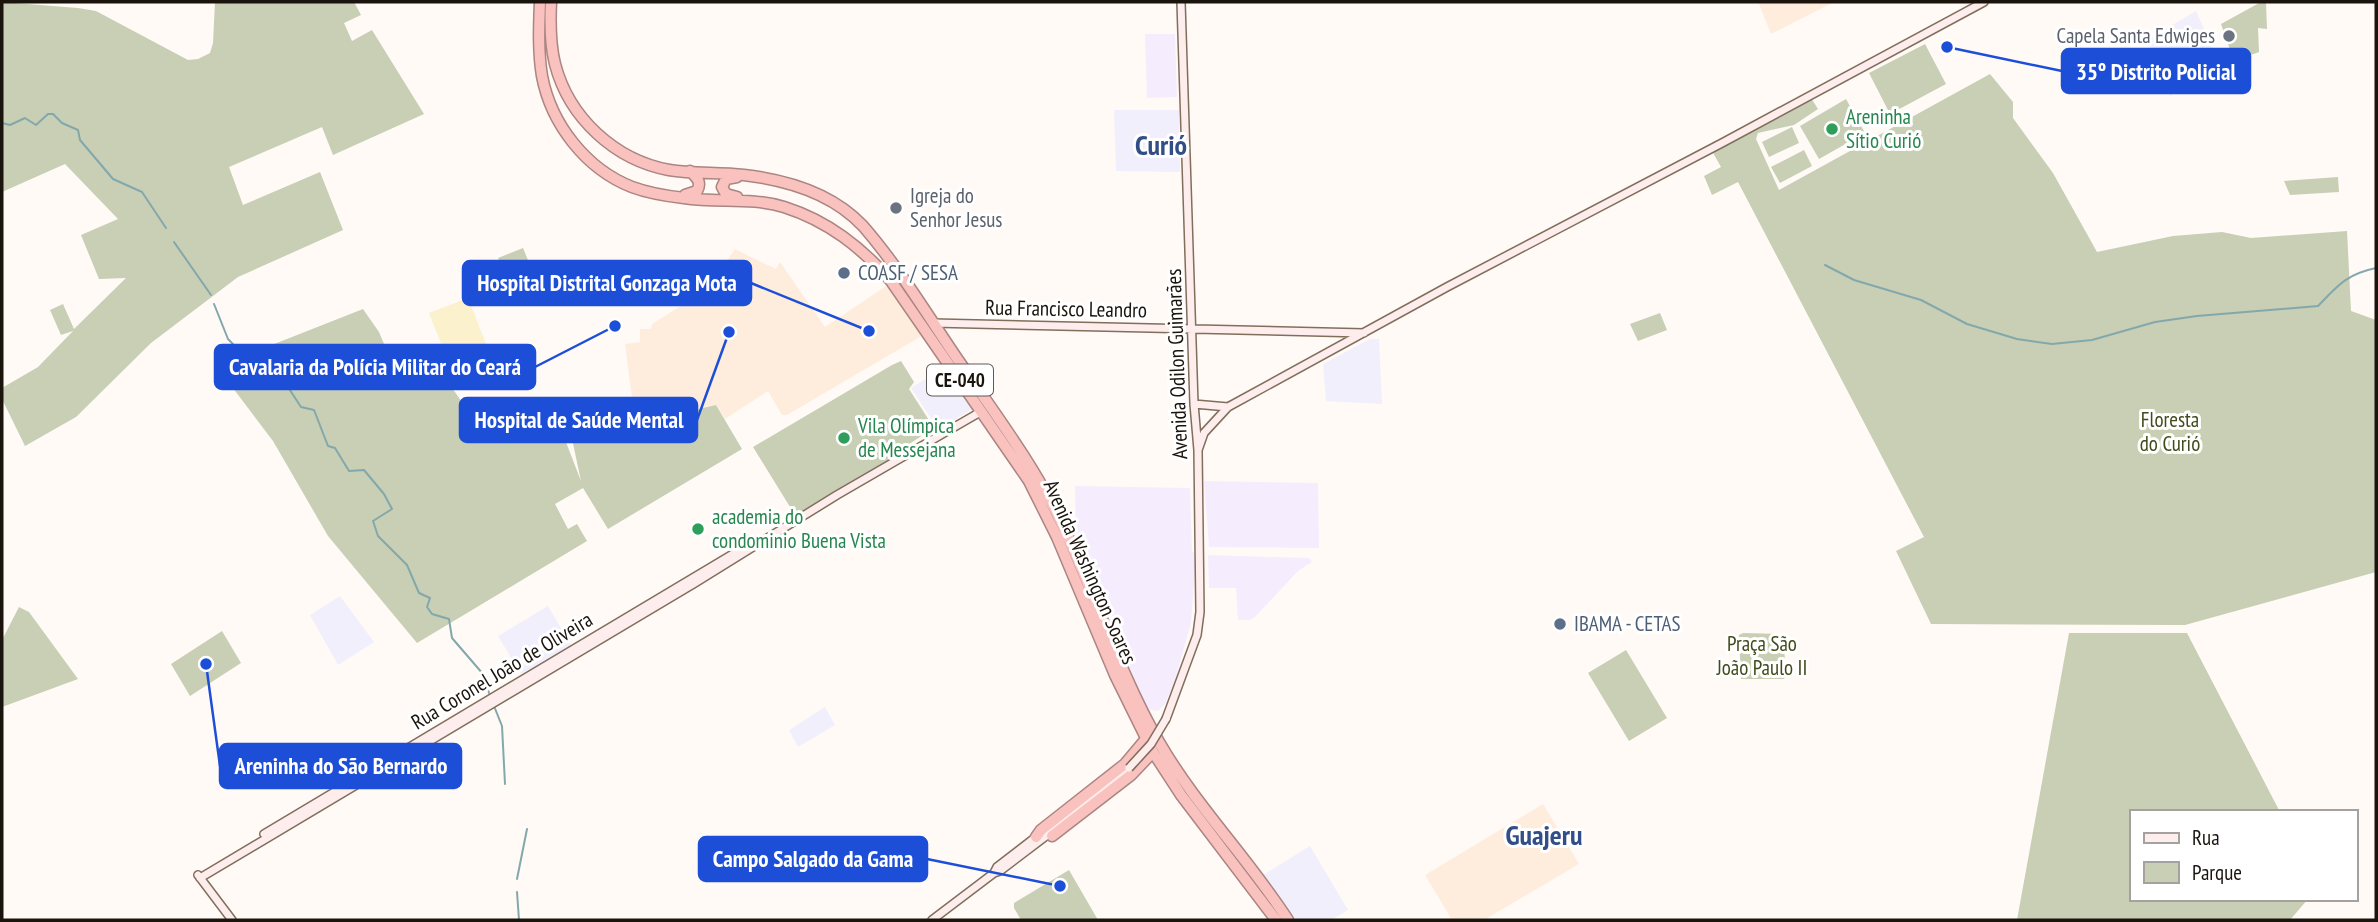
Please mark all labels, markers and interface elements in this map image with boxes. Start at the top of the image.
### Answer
place label: Capela Santa Edwiges [2057,22,2215,49]
marker: Capela Santa Edwiges [2221,28,2237,44]
callout: 35º Distrito Policial [2062,49,2250,93]
text: 35º Distrito Policial [2076,57,2236,86]
place label: Areninha Sítio Curió [1846,103,1921,154]
marker: Areninha Sítio Curió [1824,121,1840,137]
district label: Curió [1135,126,1187,163]
place label: Igreja do Senhor Jesus [910,182,1002,233]
marker: Igreja do Senhor Jesus [888,200,904,216]
place label: COASF / SESA [858,259,958,286]
callout: Hospital Distrital Gonzaga Mota [463,261,751,305]
marker: COASF / SESA [836,265,852,281]
text: Hospital Distrital Gonzaga Mota [477,268,737,297]
street label: Avenida Odilon Guimarães [1160,268,1193,460]
street label: Rua Francisco Leandro [985,294,1147,323]
callout: Cavalaria da Polícia Militar do Ceará [215,345,535,389]
text: Cavalaria da Polícia Militar do Ceará [229,352,521,381]
road number: CE-040 [927,364,993,396]
callout: Hospital de Saúde Mental [460,398,697,442]
text: Hospital de Saúde Mental [474,405,684,434]
park label: Floresta do Curió [2140,406,2200,457]
place label: Vila Olímpica de Messejana [857,412,956,463]
marker: Vila Olímpica de Messejana [836,430,852,446]
street label: Avenida Washington Soares [1038,475,1143,668]
place label: academia do condominio Buena Vista [712,503,886,554]
marker: academia do condominio Buena Vista [690,521,706,537]
street label: Rua Coronel João de Oliveira [406,606,597,735]
place label: IBAMA - CETAS [1574,610,1681,637]
marker: IBAMA - CETAS [1552,616,1568,632]
park label: Praça São João Paulo II [1716,630,1807,681]
callout: Areninha do São Bernardo [220,744,461,788]
text: Areninha do São Bernardo [233,751,448,780]
legend [2130,810,2357,901]
district label: Guajeru [1505,816,1583,853]
text: Rua [2192,824,2220,851]
callout: Campo Salgado da Gama [699,837,927,881]
text: Campo Salgado da Gama [713,844,913,873]
text: Parque [2192,859,2242,886]

